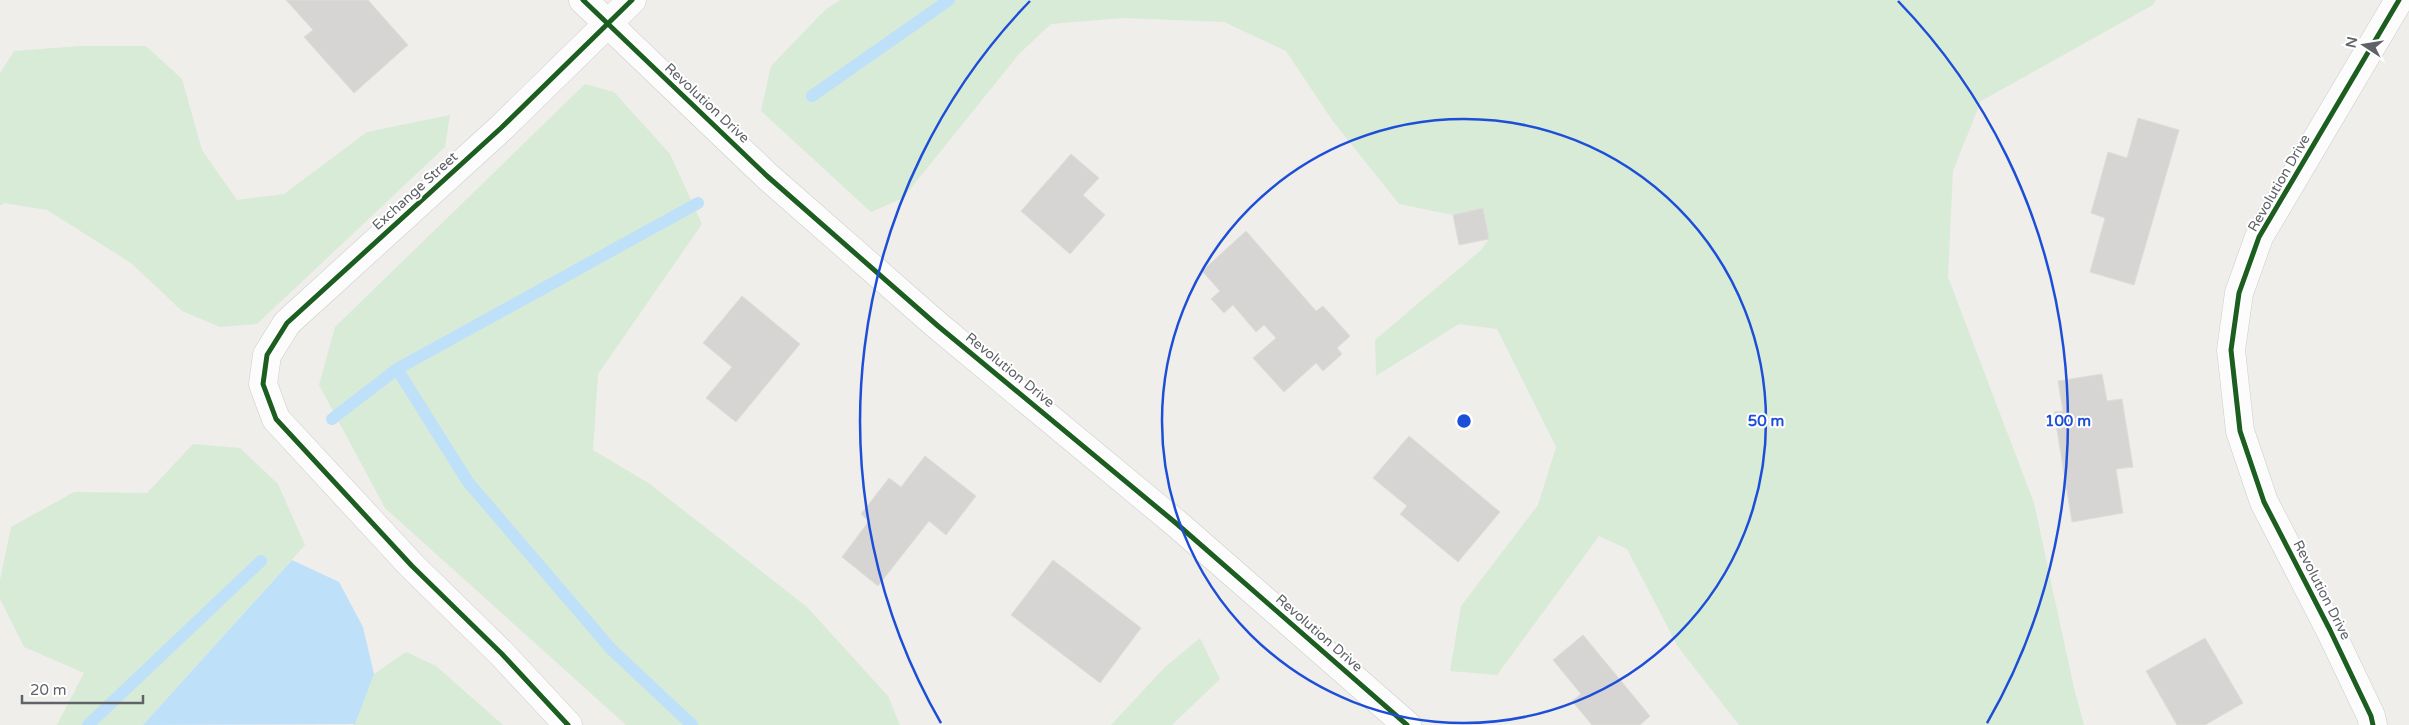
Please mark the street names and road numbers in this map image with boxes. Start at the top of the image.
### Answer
street label: Revolution Drive [661,59,753,147]
street label: Revolution Drive [2244,131,2314,235]
street label: Exchange Street [369,148,462,234]
street label: Revolution Drive [962,329,1058,411]
street label: Revolution Drive [2290,537,2354,643]
street label: Revolution Drive [1272,591,1366,675]

